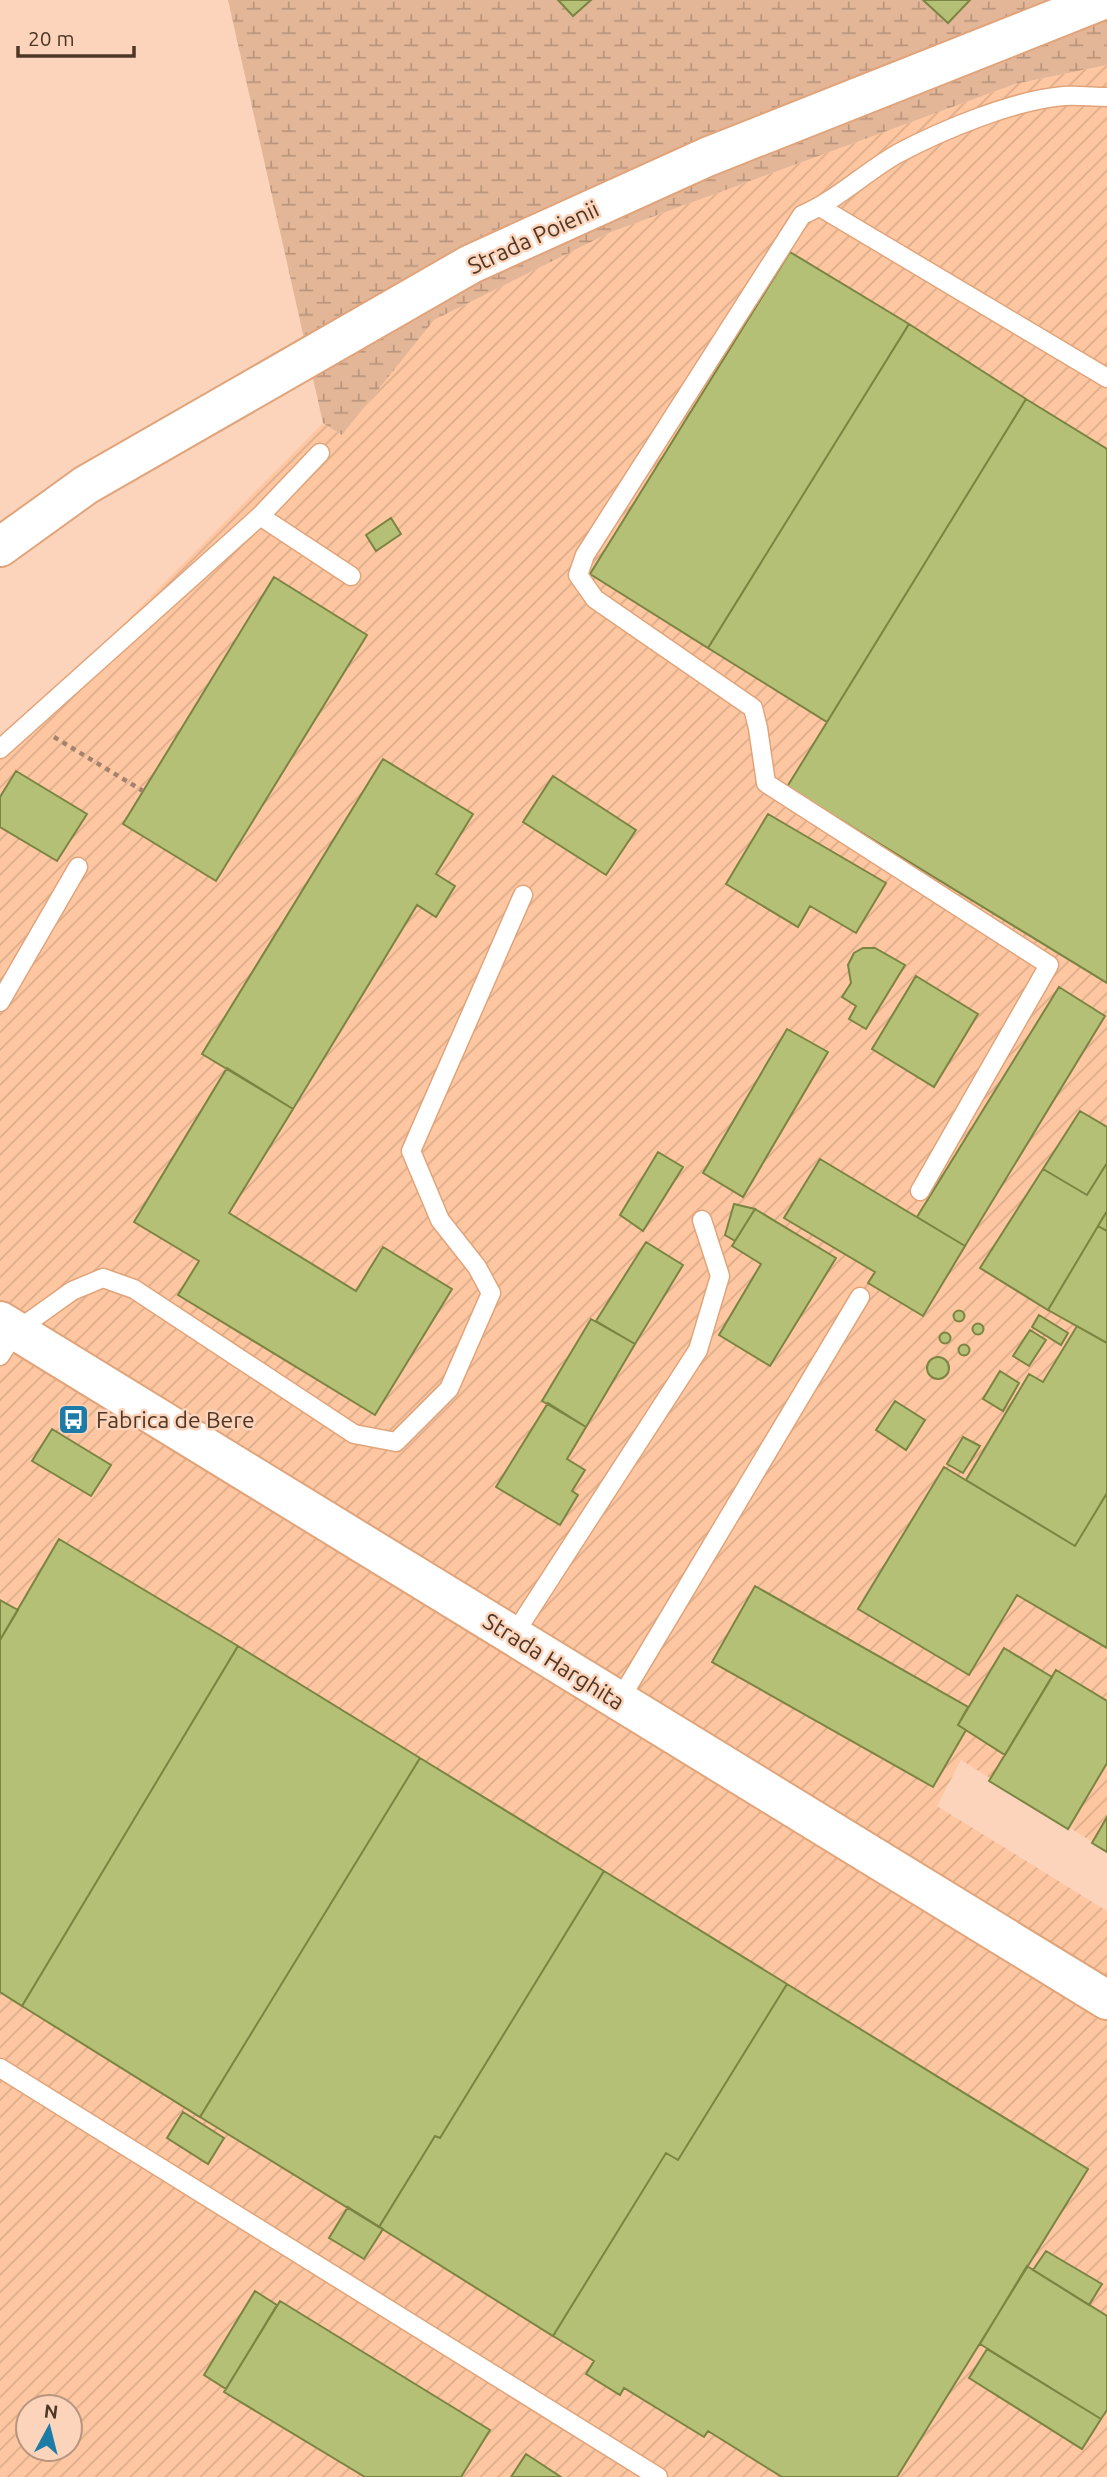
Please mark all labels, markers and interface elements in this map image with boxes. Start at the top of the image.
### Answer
scale bar [18,14,133,58]
text: 20 m [28,26,75,50]
street label: Strada Poienii [464,196,602,278]
bus stop icon: Fabrica de Bere [56,1402,90,1436]
place label: Fabrica de Bere [96,1407,255,1432]
street label: Strada Harghita [479,1608,629,1714]
north arrow [14,2393,84,2463]
text: N [43,2399,59,2423]

